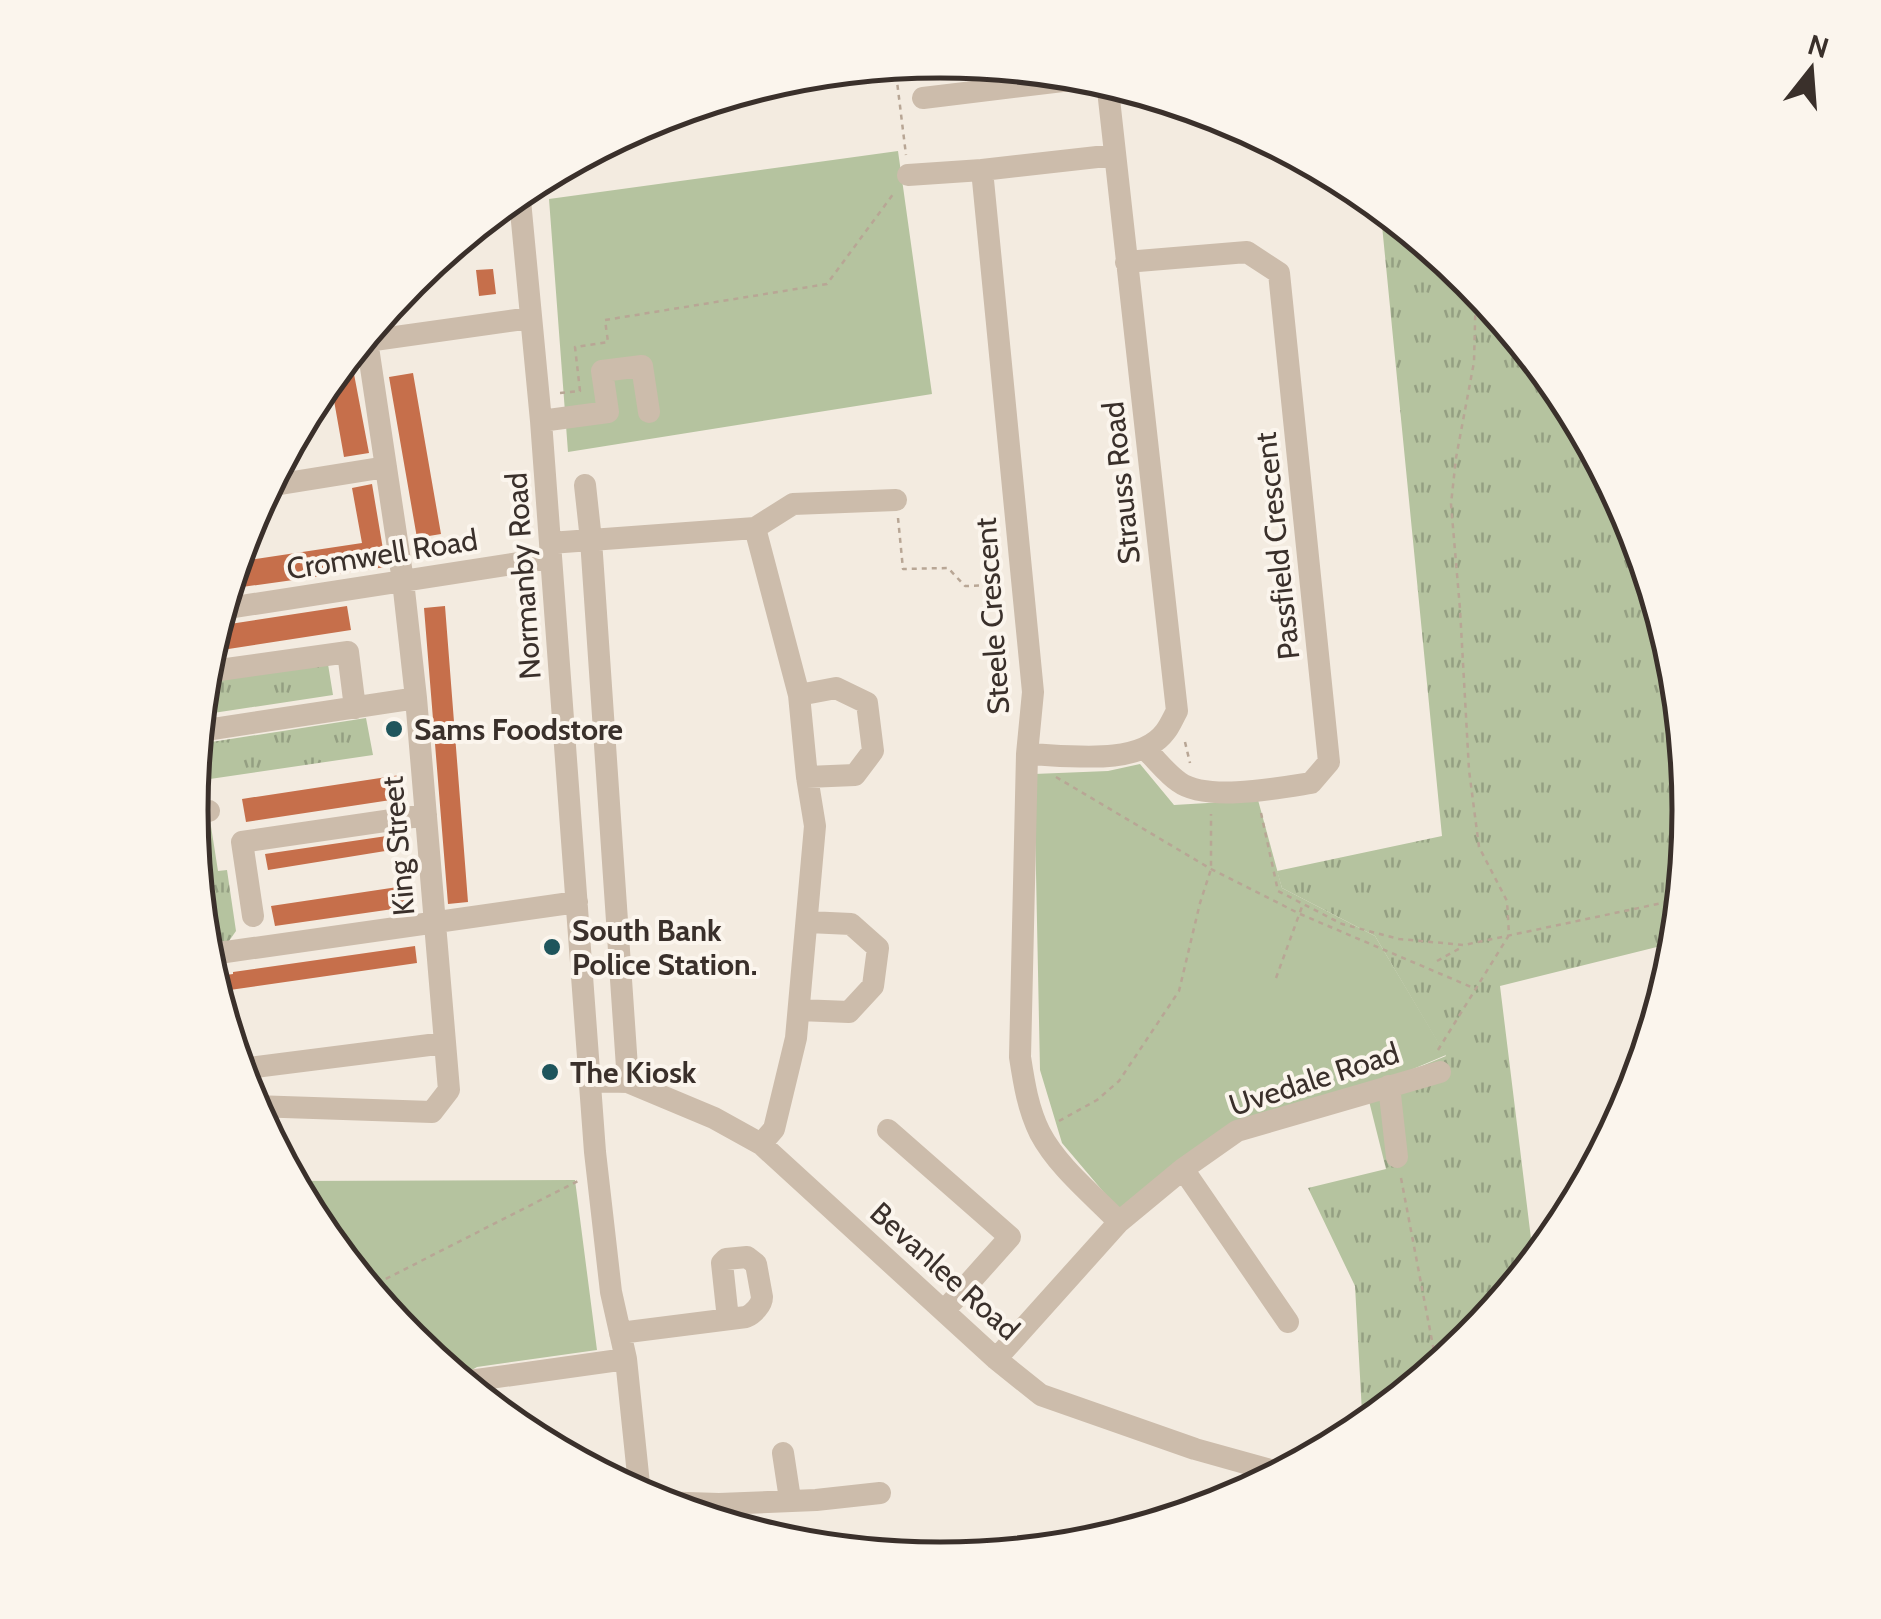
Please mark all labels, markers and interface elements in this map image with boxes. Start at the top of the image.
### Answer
north arrow [1761,20,1861,120]
text: N [1804,27,1833,65]
street label: Strauss Road [1094,400,1148,566]
street label: Passfield Crescent [1247,430,1307,662]
street label: Normanby Road [497,471,549,681]
street label: Steele Crescent [967,516,1017,716]
street label: Cromwell Road [284,521,480,587]
place label: Sams Foodstore [414,711,623,748]
marker: Sams Foodstore [383,718,405,740]
street label: King Street [373,775,423,917]
place label: South Bank Police Station. [572,912,757,983]
marker: South Bank Police Station. [541,936,563,958]
street label: Uvedale Road [1224,1034,1404,1124]
place label: The Kiosk [570,1054,697,1091]
marker: The Kiosk [539,1061,561,1083]
street label: Bevanlee Road [863,1194,1027,1348]

